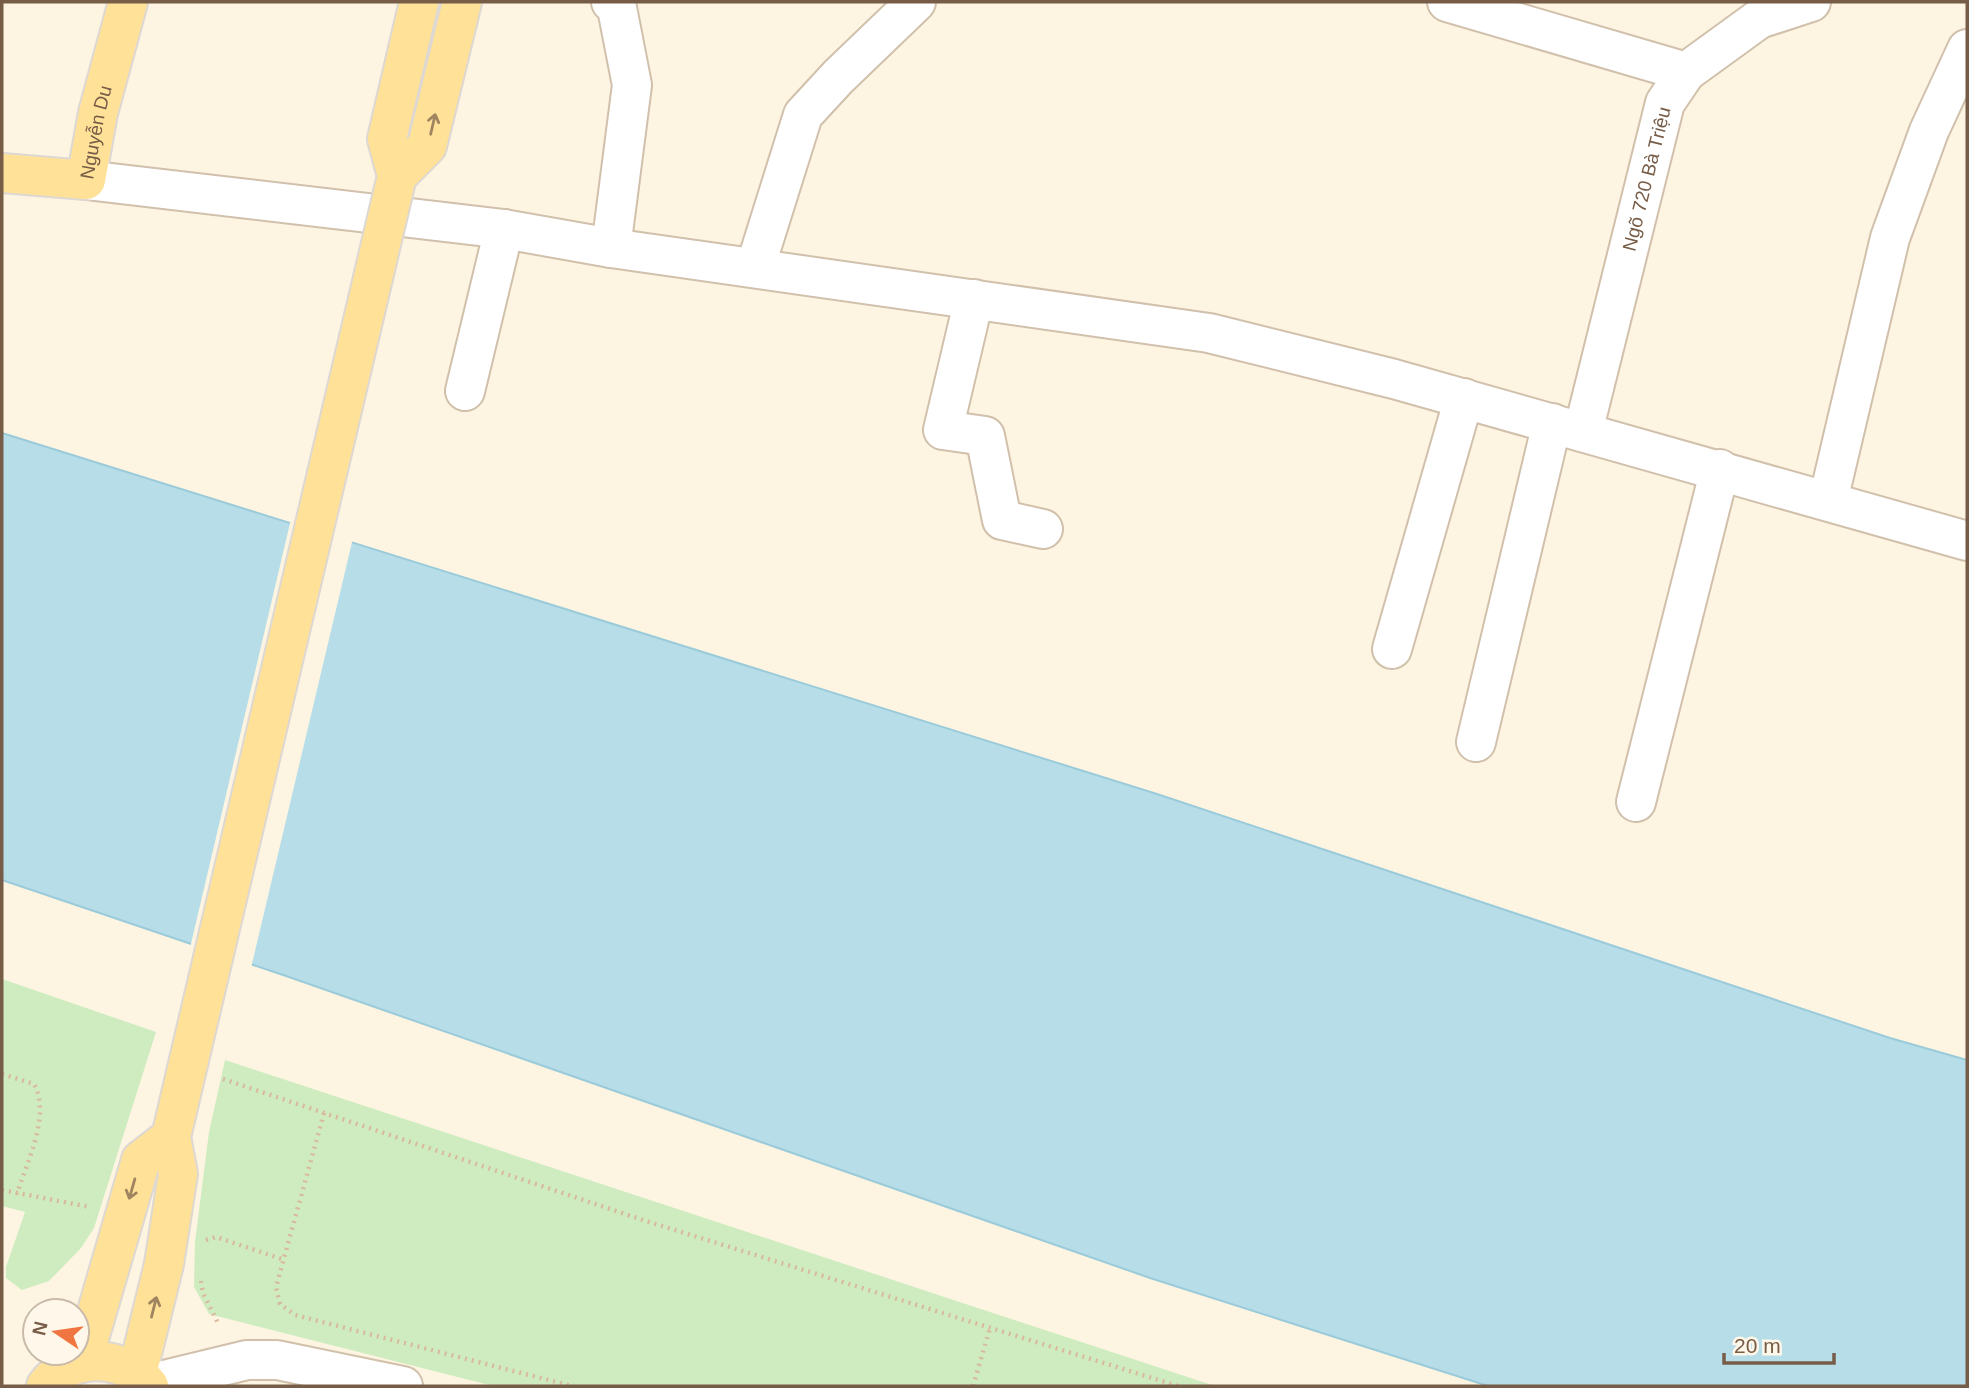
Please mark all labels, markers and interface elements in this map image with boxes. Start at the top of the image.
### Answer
street label: Nguyễn Du [76,83,115,181]
street label: Ngõ 720 Bà Triệu [1618,104,1674,253]
one-way arrow [427,114,440,136]
one-way arrow [125,1178,138,1200]
one-way arrow [148,1296,161,1319]
north arrow [21,1297,91,1367]
text: N [28,1319,52,1337]
scale bar [1724,1322,1834,1366]
text: 20 m [1734,1334,1781,1357]

